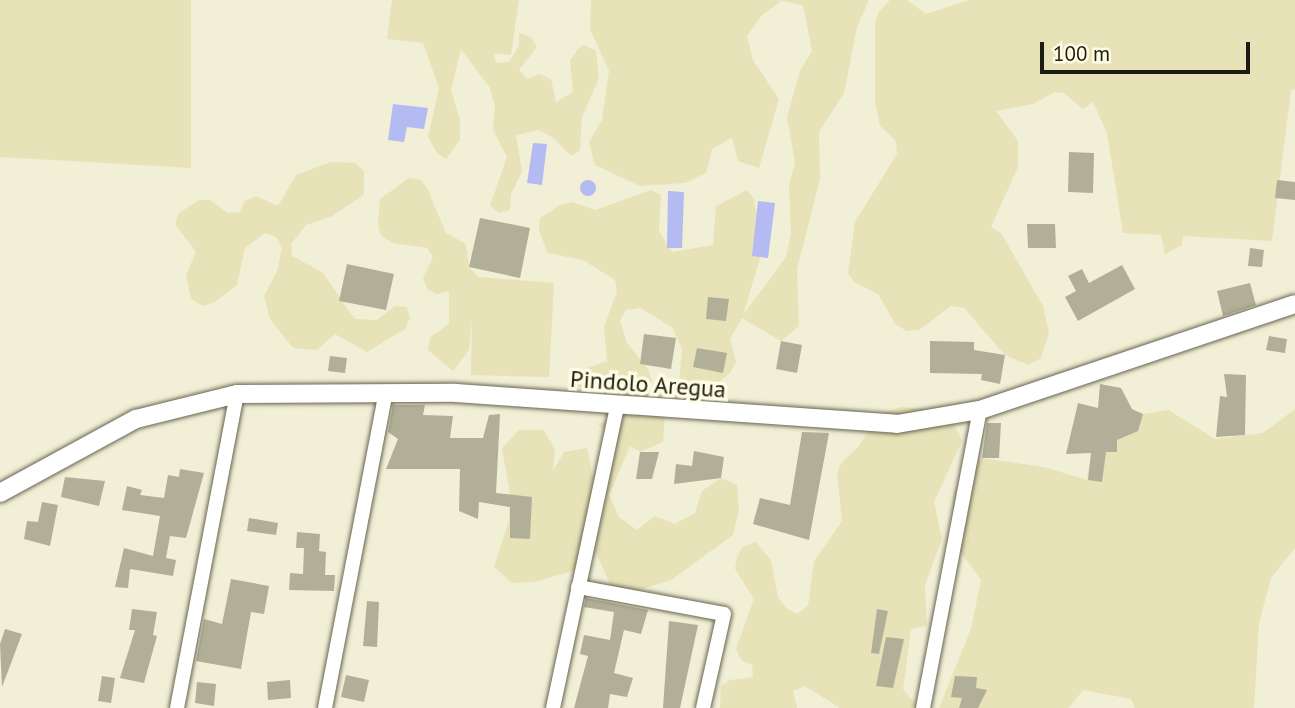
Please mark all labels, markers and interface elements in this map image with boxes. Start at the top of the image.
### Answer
scale bar [1043,28,1253,72]
text: 100 m [1053,40,1110,67]
street label: Pindolo Aregua [569,364,727,404]

